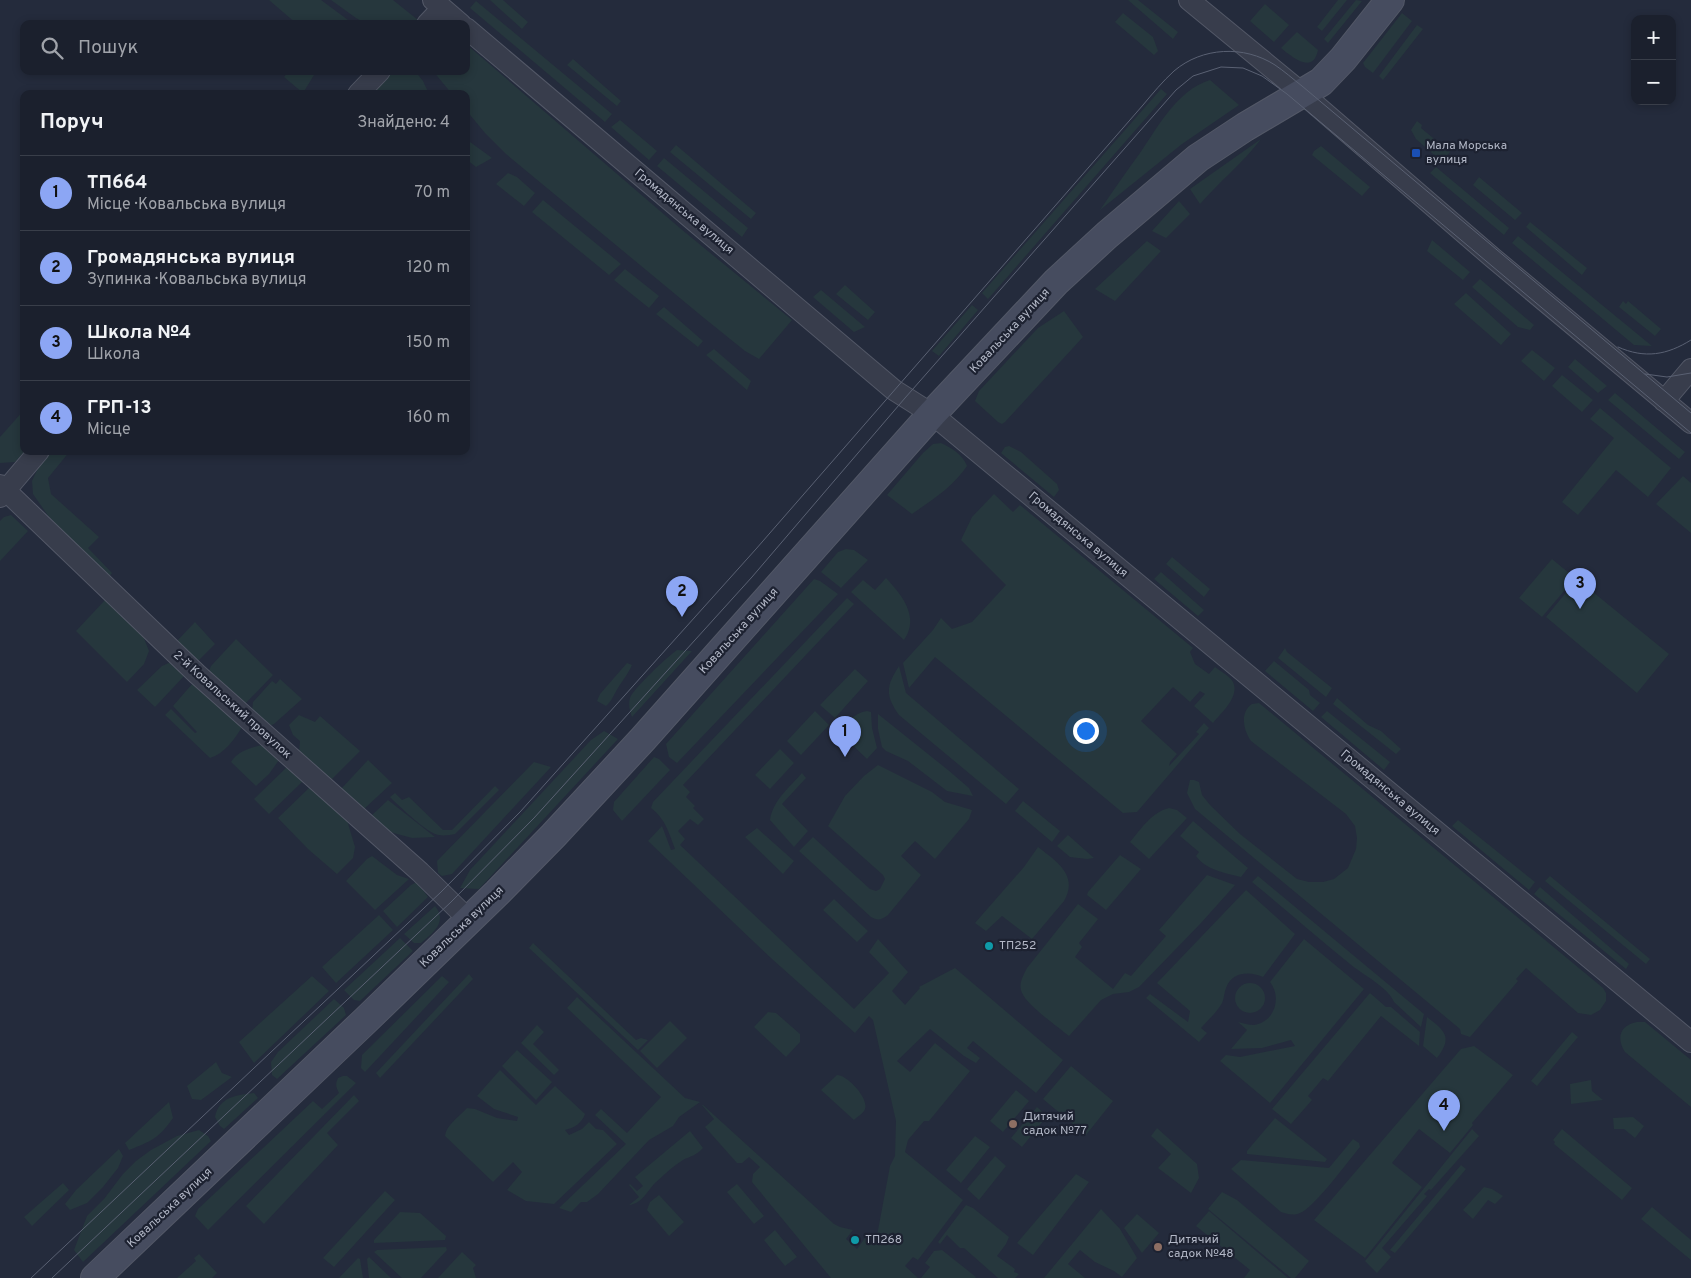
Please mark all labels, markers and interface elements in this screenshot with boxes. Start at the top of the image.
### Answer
map controls [1631,15,1676,105]
button: + [1631,15,1676,60]
search box [20,20,470,75]
icon: search [38,34,66,62]
text: Пошук [78,36,138,60]
button: − [1631,60,1676,105]
text: Поруч [40,109,104,136]
text: Знайдено: 4 [357,113,450,133]
place label: Мала Морська вулиця [1426,138,1507,168]
marker: Мала Морська вулиця [1410,147,1422,159]
street label: Громадянська вулиця [631,166,737,258]
text: ТП664 [87,171,147,195]
text: 1 [53,183,59,203]
text: 70 m [415,183,450,203]
text: Місце · Ковальська вулиця [87,195,286,215]
text: Громадянська вулиця [87,246,295,270]
text: 2 [51,258,61,278]
text: 120 m [407,258,450,278]
text: Зупинка · Ковальська вулиця [87,270,306,290]
street label: Ковальська вулиця [966,285,1054,377]
text: Школа №4 [87,321,191,345]
text: 3 [51,333,61,353]
text: 150 m [407,333,450,353]
text: Школа [87,345,140,365]
text: ГРП-13 [87,396,152,420]
text: 4 [51,408,61,428]
text: 160 m [407,408,450,428]
text: Місце [87,420,131,440]
street label: Громадянська вулиця [1025,489,1131,581]
pin: 3 [1564,568,1596,609]
pin: 2 [666,576,698,617]
street label: Ковальська вулиця [696,584,782,678]
street label: 2-й Ковальський провулок [169,648,295,763]
pin: 1 [829,716,861,757]
your location [1073,718,1099,744]
street label: Громадянська вулиця [1337,747,1443,839]
street label: Ковальська вулиця [417,883,507,971]
place label: ТП252 [999,938,1036,954]
marker: ТП252 [983,940,995,952]
pin: 4 [1428,1090,1460,1131]
place label: Дитячий садок №77 [1023,1109,1087,1139]
marker: Дитячий садок №77 [1007,1118,1019,1130]
street label: Ковальська вулиця [124,1164,216,1252]
place label: ТП268 [865,1232,902,1248]
place label: Дитячий садок №48 [1168,1232,1234,1262]
marker: ТП268 [849,1234,861,1246]
marker: Дитячий садок №48 [1152,1241,1164,1253]

